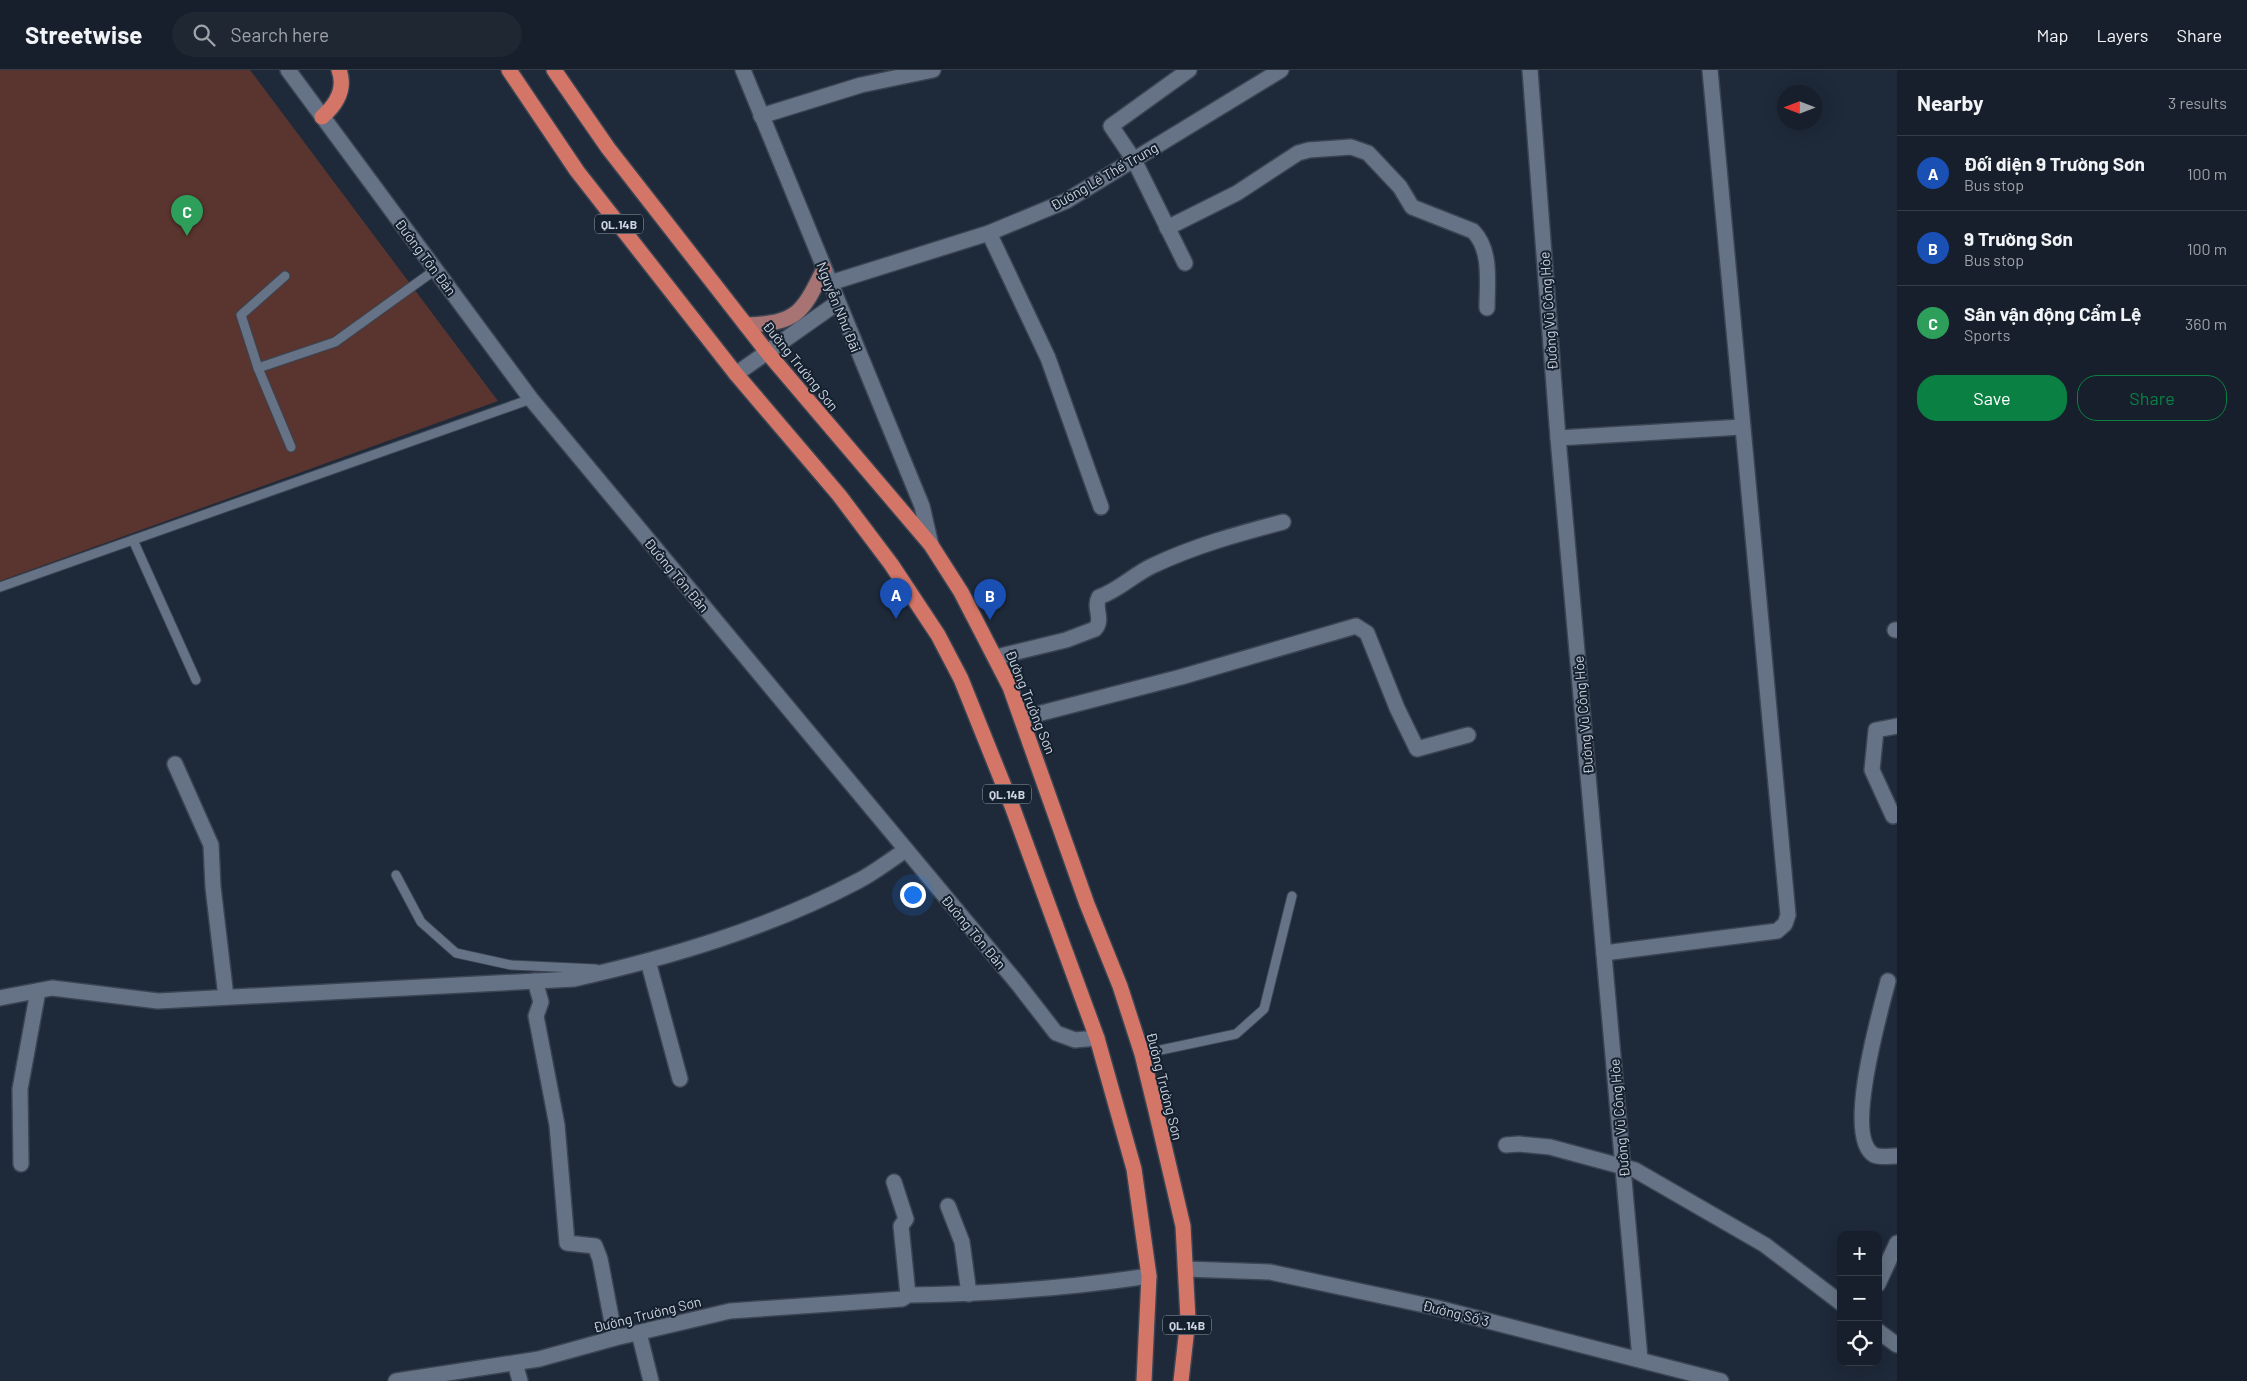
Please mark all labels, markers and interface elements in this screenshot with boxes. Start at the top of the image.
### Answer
search box [172,12,522,57]
text: Streetwise [25,20,142,49]
icon: search [190,21,218,49]
text: Search here [230,23,329,46]
text: Map [2036,24,2068,46]
text: Layers [2096,24,2149,46]
text: Share [2177,24,2222,46]
north arrow [1777,85,1822,130]
text: Nearby [1917,90,1983,115]
text: 3 results [2168,93,2227,112]
street label: Đường Lê Thế Trung [1047,138,1161,214]
text: Đối diện 9 Trường Sơn [1964,152,2145,175]
text: A [1928,164,1938,183]
text: 100 m [2187,164,2227,183]
text: Bus stop [1964,175,2024,194]
pin: C [171,195,203,236]
road number: QL.14B [595,214,643,234]
street label: Đường Tôn Đản [392,215,460,299]
text: 9 Trường Sơn [1964,227,2073,250]
text: B [1928,239,1938,258]
text: 100 m [2187,239,2227,258]
text: Bus stop [1964,250,2024,269]
street label: Đường Vũ Công Hòe [1535,251,1561,371]
street label: Nguyễn Như Đãi [813,259,865,355]
text: Sân vận động Cẩm Lệ [1964,302,2141,325]
text: C [1928,314,1938,333]
text: 360 m [2185,314,2227,333]
street label: Đường Trường Sơn [760,318,842,414]
text: Sports [1964,325,2010,344]
button: Save [1917,375,2067,421]
button: Share [2077,375,2227,421]
street label: Đường Tôn Đản [641,535,713,615]
pin: A [880,578,912,619]
pin: B [974,579,1006,620]
street label: Đường Trường Sơn [1002,648,1060,756]
street label: Đường Vũ Công Hòe [1569,655,1597,775]
road number: QL.14B [983,784,1031,804]
your location [900,882,926,908]
street label: Đường Tôn Đản [938,892,1010,972]
street label: Đường Trường Sơn [1143,1030,1187,1142]
street label: Đường Vũ Công Hòe [1605,1058,1633,1178]
map controls [1837,1231,1882,1366]
button: + [1837,1231,1882,1276]
button: − [1837,1276,1882,1321]
street label: Đường Trường Sơn [591,1292,703,1336]
street label: Đường Số 3 [1421,1297,1491,1329]
road number: QL.14B [1163,1316,1211,1334]
button: locate [1837,1321,1882,1366]

